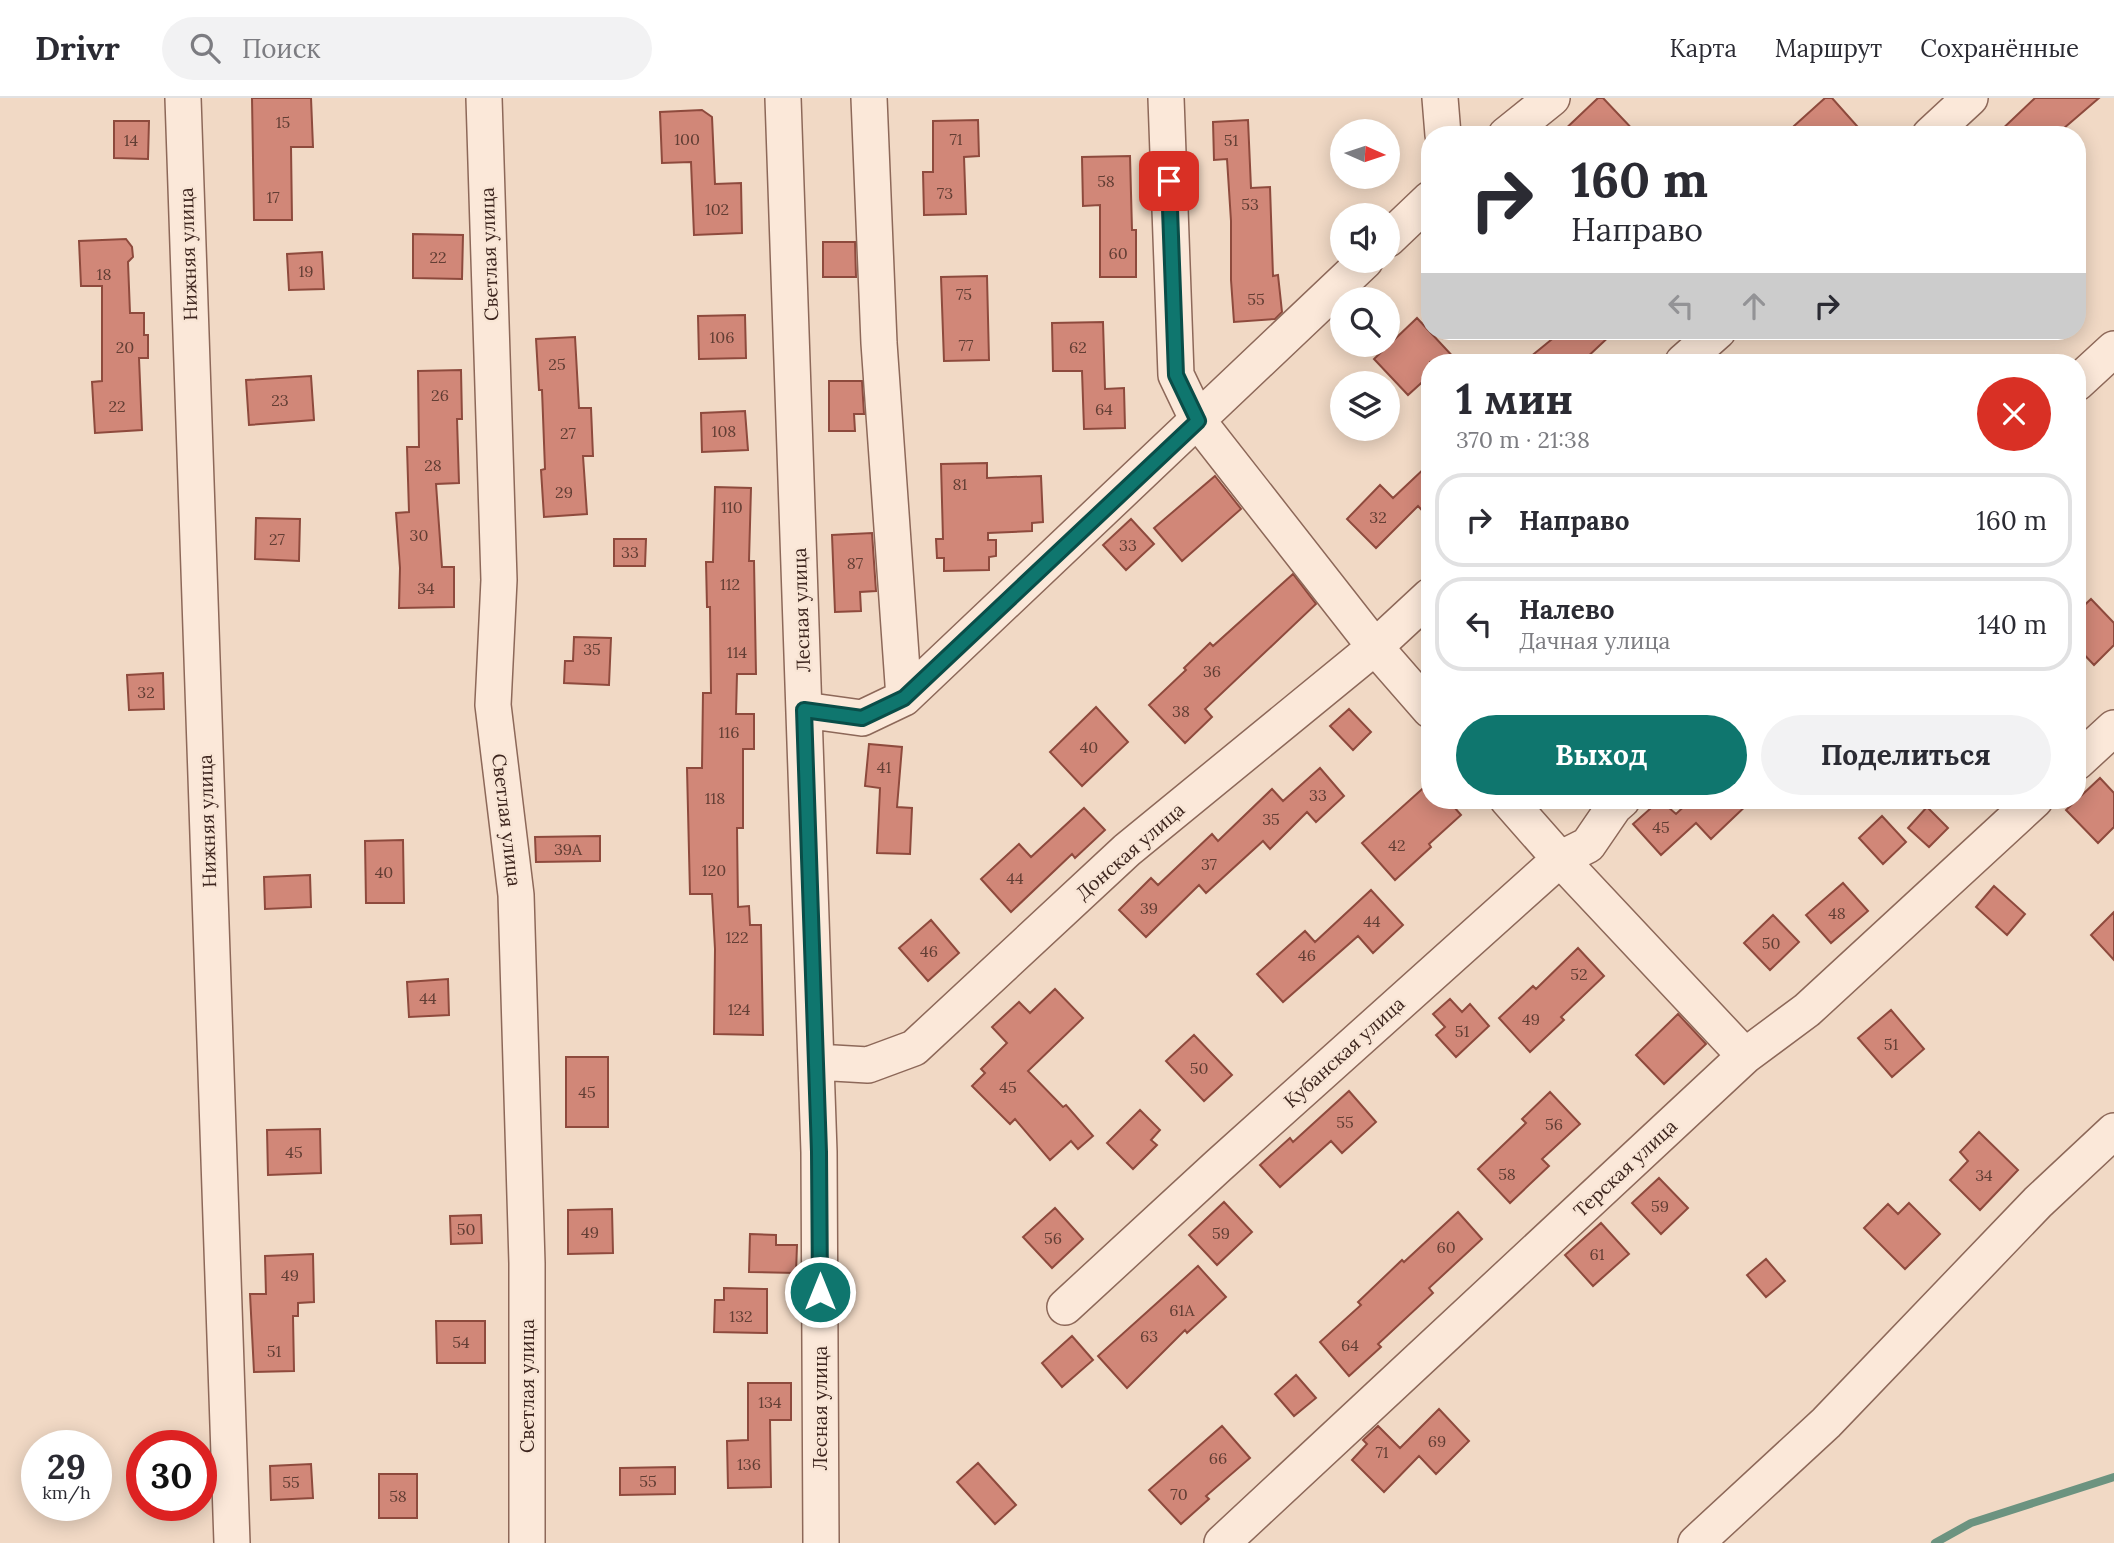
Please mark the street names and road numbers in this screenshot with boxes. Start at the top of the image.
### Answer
street label: Светлая улица [475,186,503,321]
street label: Нижняя улица [174,187,202,321]
street label: Лесная улица [787,547,815,673]
street label: Светлая улица [487,752,527,888]
street label: Нижняя улица [193,754,221,888]
street label: Донская улица [1071,797,1189,905]
street label: Кубанская улица [1279,991,1410,1113]
street label: Терская улица [1568,1114,1682,1222]
street label: Светлая улица [515,1319,539,1453]
street label: Лесная улица [808,1345,832,1470]

